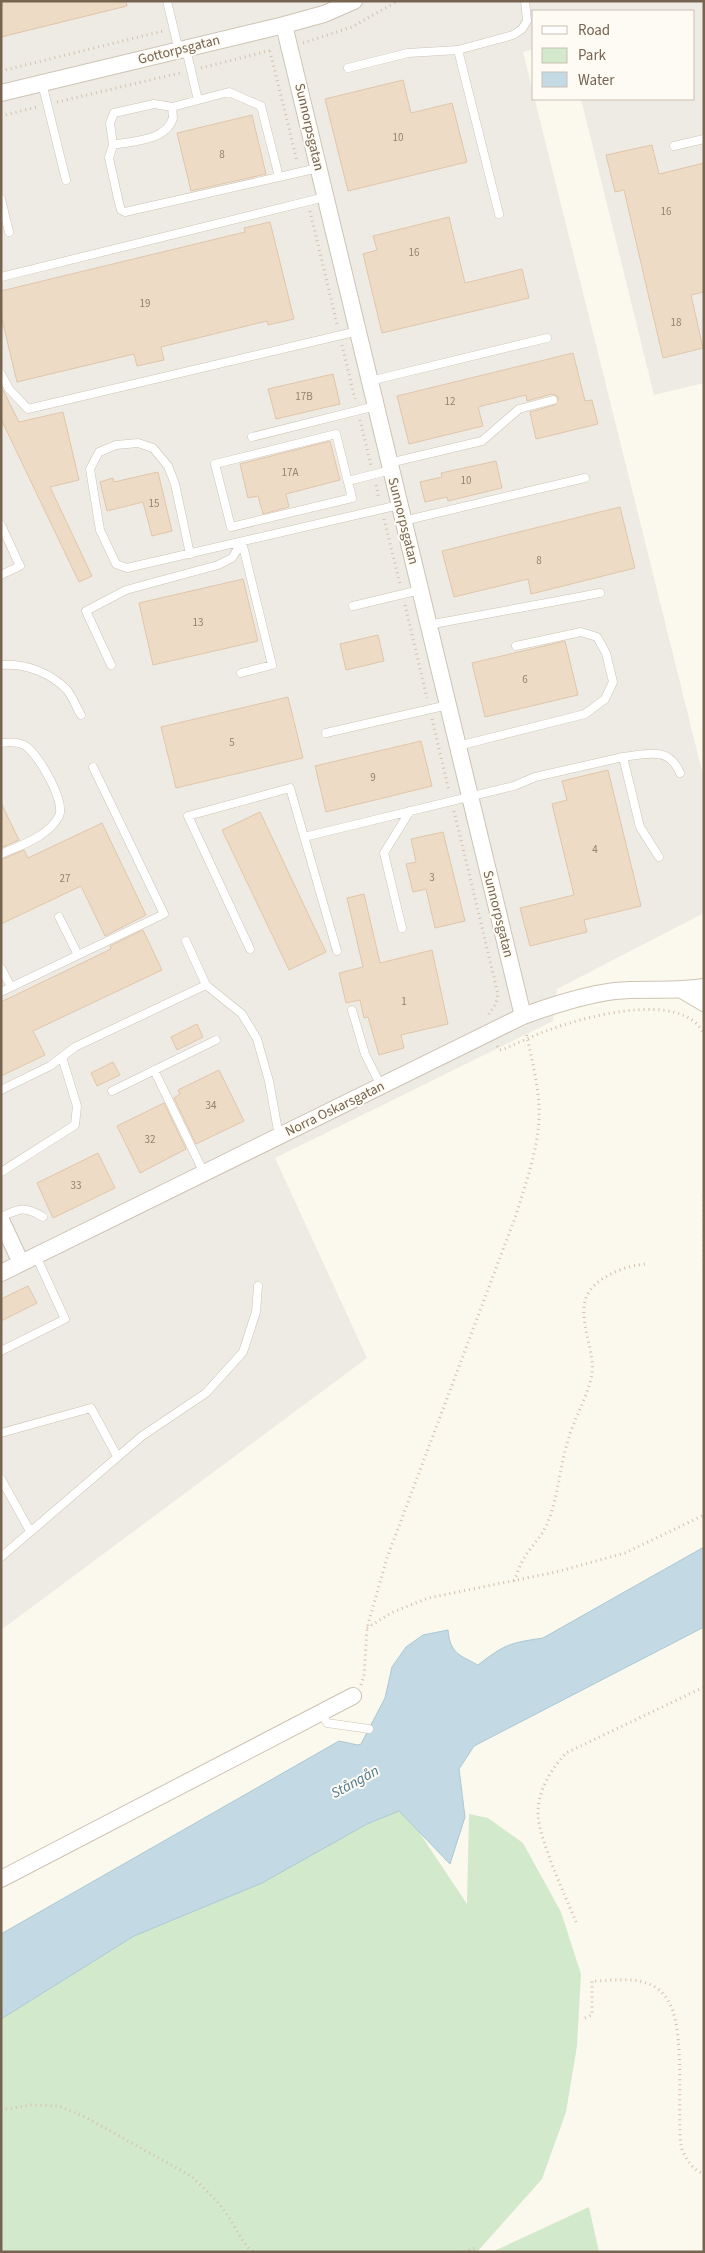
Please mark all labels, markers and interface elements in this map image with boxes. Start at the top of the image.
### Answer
legend [532,10,695,100]
text: Road [578,20,610,41]
street label: Gottorpsgatan [136,30,222,70]
text: Park [578,45,607,66]
text: Water [578,70,615,91]
street label: Sunnorpsgatan [289,81,329,173]
house number: 10 [393,130,403,145]
house number: 8 [219,147,225,162]
house number: 16 [661,204,672,219]
house number: 16 [409,245,420,260]
house number: 19 [140,296,150,311]
house number: 18 [671,315,682,330]
house number: 17B [295,389,313,404]
house number: 12 [445,394,455,409]
house number: 17A [282,465,298,480]
house number: 10 [461,473,471,488]
street label: Sunnorpsgatan [382,475,424,567]
house number: 15 [149,496,159,511]
house number: 8 [536,553,542,568]
house number: 13 [193,615,203,630]
house number: 6 [522,672,528,687]
house number: 5 [229,735,235,750]
house number: 9 [370,770,376,785]
house number: 4 [592,842,598,857]
street label: Sunnorpsgatan [477,868,519,960]
house number: 3 [429,870,435,885]
house number: 27 [60,871,70,886]
house number: 1 [401,994,407,1009]
street label: Norra Oskarsgatan [282,1076,388,1142]
house number: 34 [206,1098,217,1113]
house number: 32 [145,1132,155,1147]
house number: 33 [71,1178,81,1193]
water label: Stångån [327,1760,383,1804]

